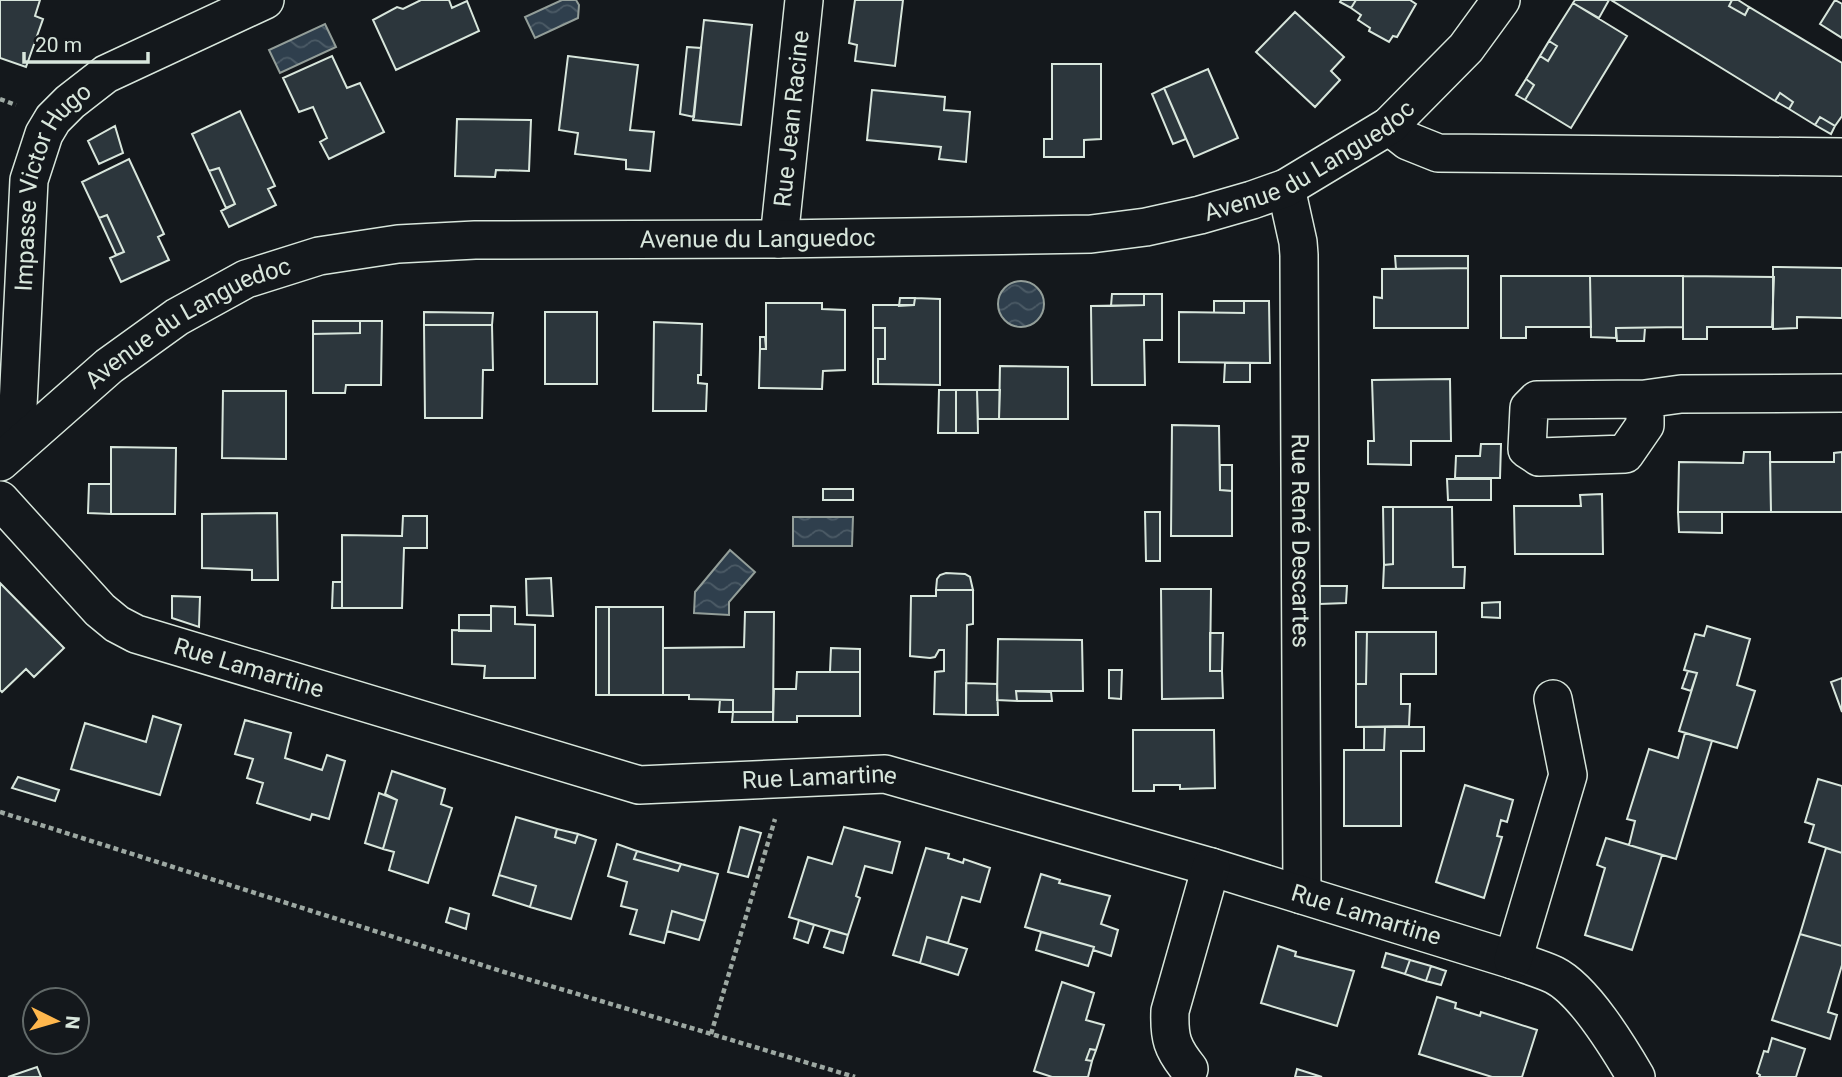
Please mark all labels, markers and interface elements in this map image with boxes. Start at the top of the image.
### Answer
scale bar [24,21,149,65]
street label: Rue Jean Racine [768,29,815,208]
text: 20 m [35,33,82,57]
street label: Impasse Victor Hugo [10,77,97,292]
street label: Avenue du Languedoc [1201,95,1420,227]
street label: Avenue du Languedoc [640,223,876,253]
street label: Avenue du Languedoc [79,252,294,394]
street label: Rue René Descartes [1286,433,1315,648]
street label: Rue Lamartine [170,632,327,704]
street label: Rue Lamartine [741,760,900,794]
street label: Rue Lamartine [1288,879,1445,951]
north arrow [21,986,91,1056]
text: N [60,1015,84,1030]

